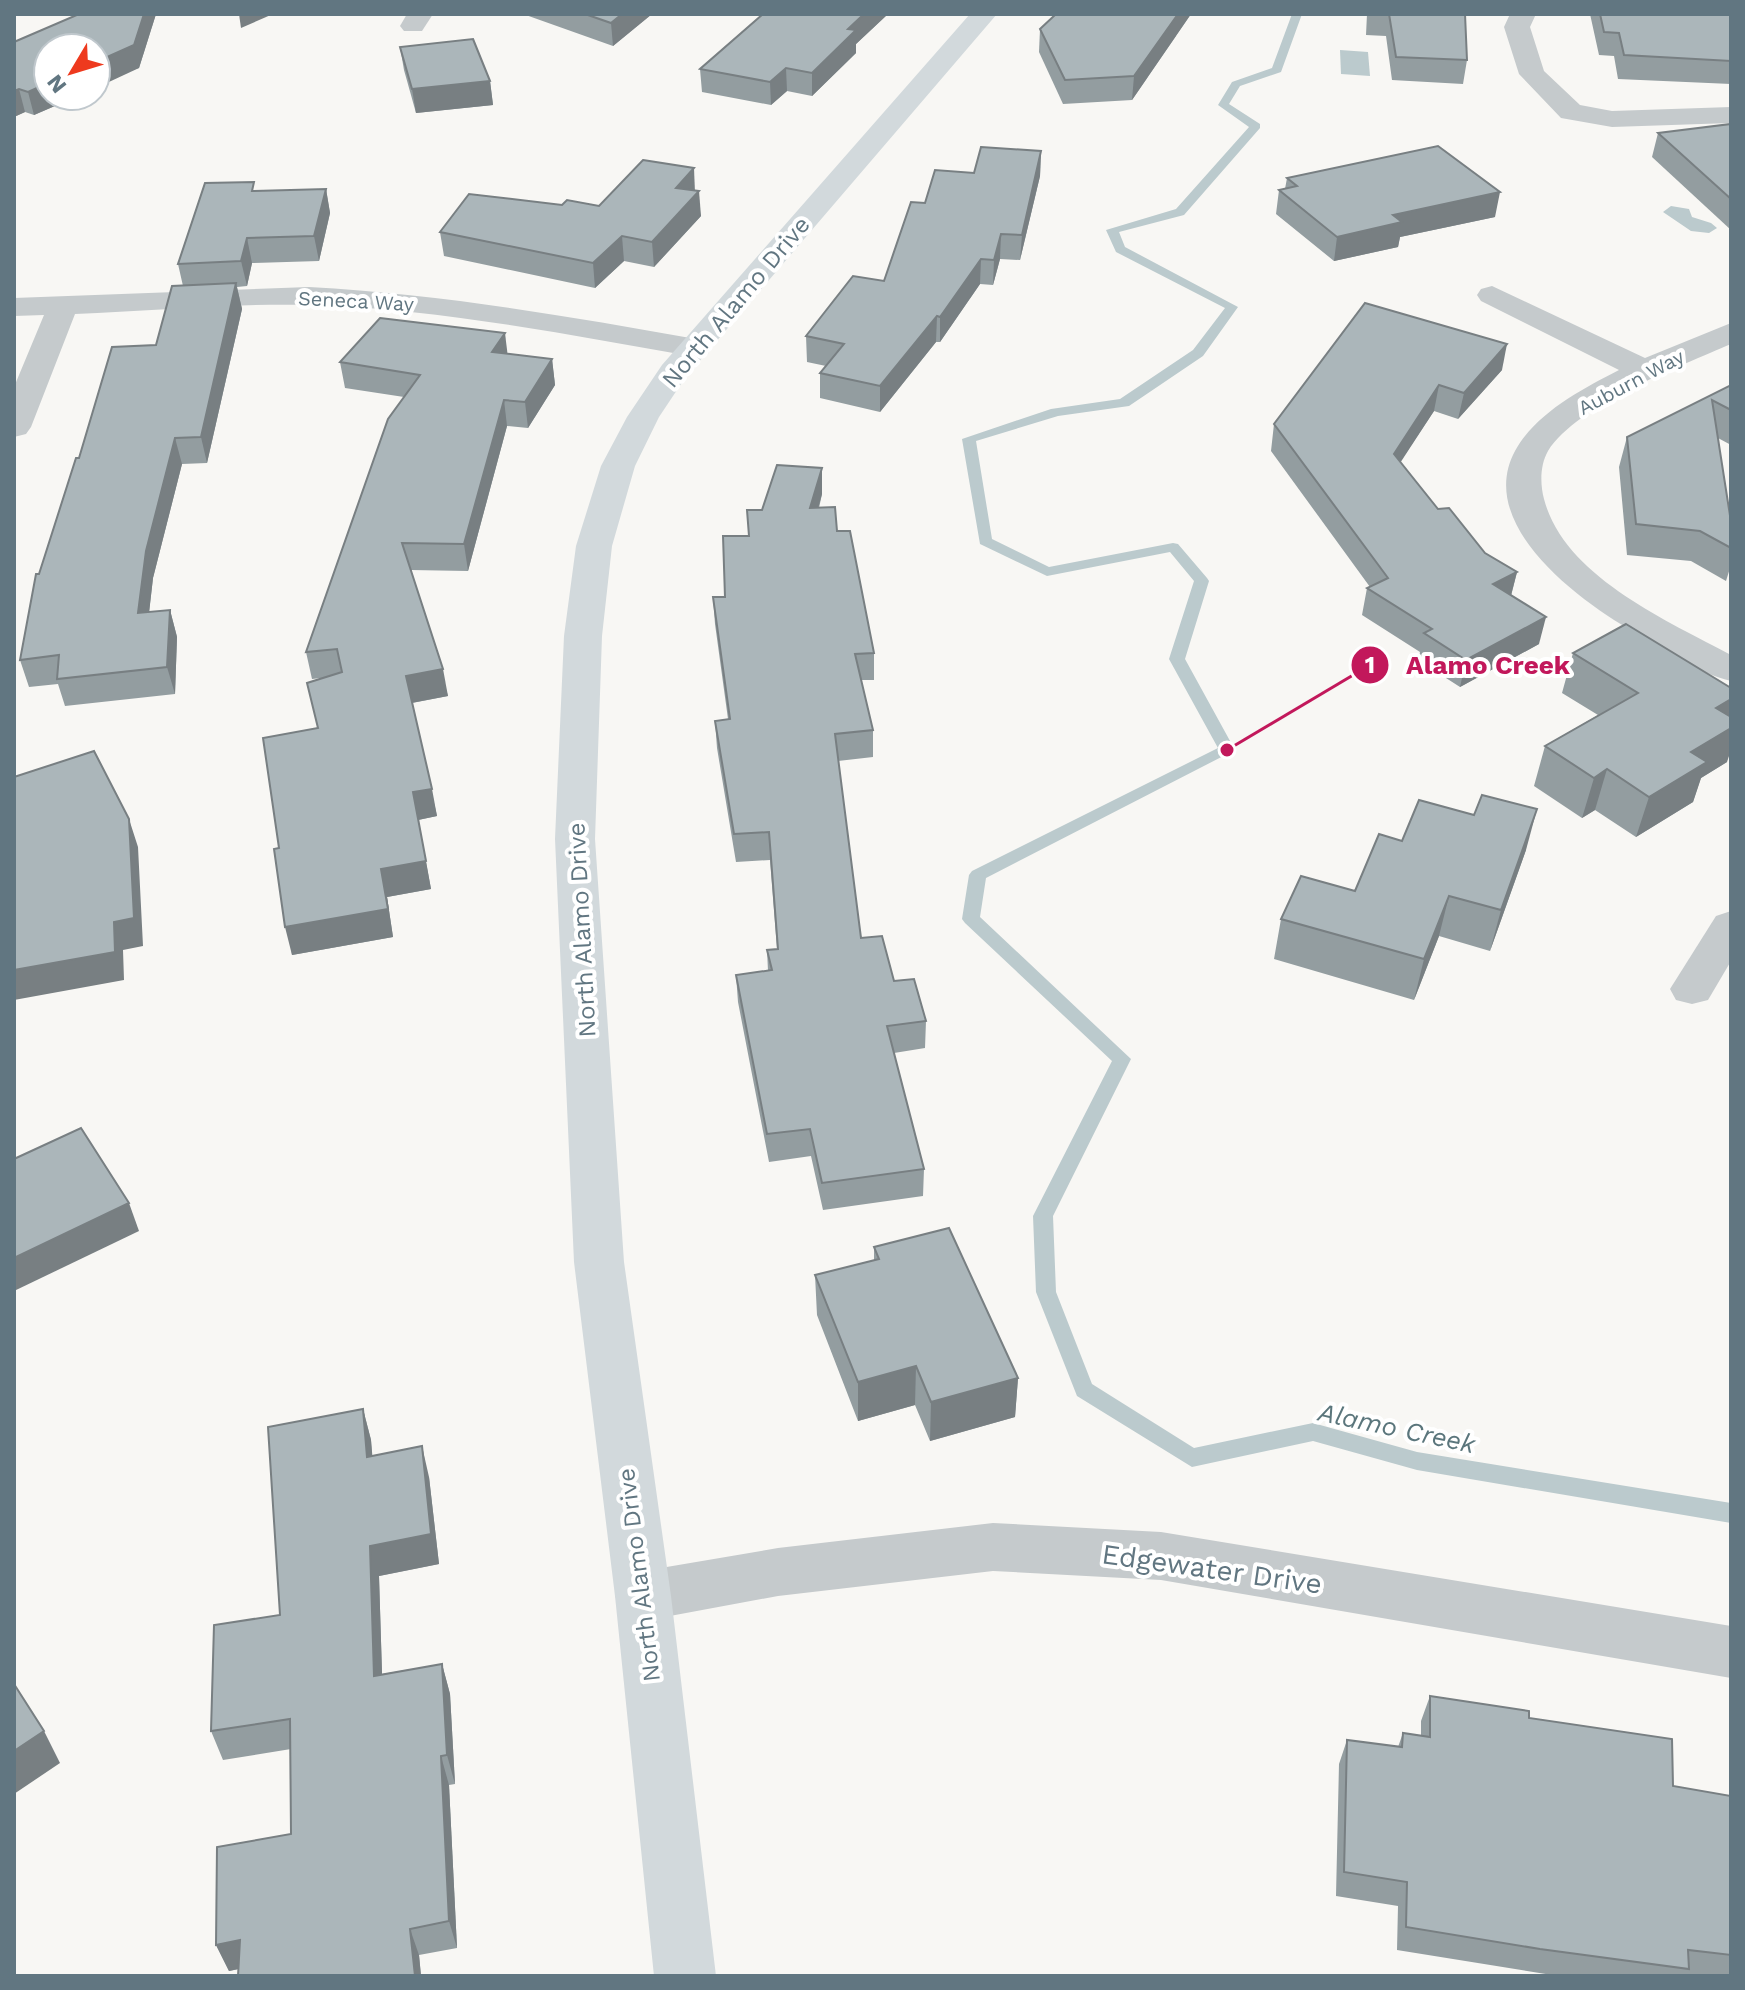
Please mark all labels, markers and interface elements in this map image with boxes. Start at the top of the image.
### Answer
north arrow [32,32,112,112]
text: N [42,70,72,98]
street label: North Alamo Drive [656,211,816,393]
street label: Seneca Way [297,286,415,316]
street label: Auburn Way [1574,344,1689,420]
callout: Alamo Creek [1350,640,1586,690]
text: Alamo Creek [1406,650,1571,680]
text: 1 [1365,651,1375,679]
street label: North Alamo Drive [562,822,602,1038]
water label: Alamo Creek [1315,1397,1479,1459]
street label: North Alamo Drive [612,1467,666,1683]
street label: Edgewater Drive [1100,1537,1324,1601]

